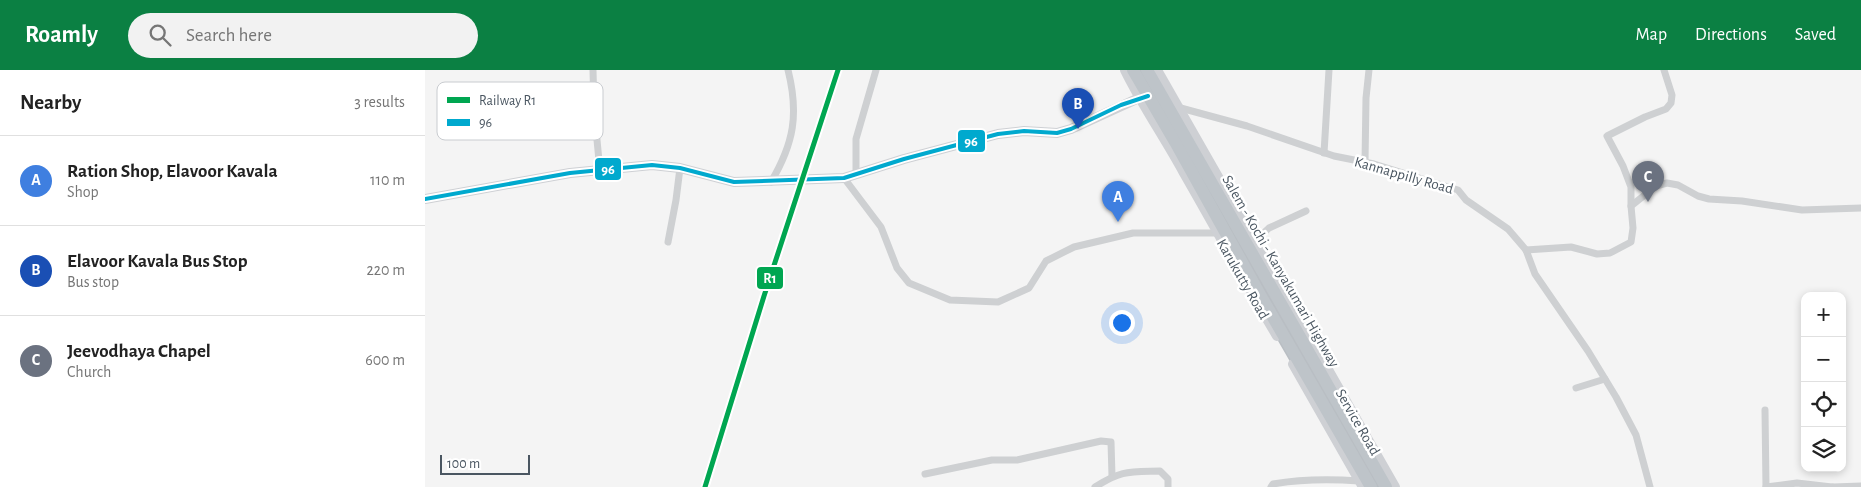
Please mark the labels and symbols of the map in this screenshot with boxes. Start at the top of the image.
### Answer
legend [437,82,603,140]
pin: B [1062,88,1094,129]
text: Railway R1 [479,94,536,108]
text: 96 [479,116,492,130]
line badge: 96 [957,129,986,153]
text: 96 [964,135,978,149]
street label: Kannappilly Road [1353,154,1455,197]
line badge: 96 [594,157,622,181]
pin: C [1632,161,1664,202]
text: 96 [601,163,615,177]
street label: Salem - Kochi - Kanyakumari Highway [1219,173,1342,370]
pin: A [1102,181,1134,222]
street label: Karukutty Road [1214,236,1272,322]
line badge: R1 [756,266,784,290]
text: R1 [763,272,777,286]
your location [1109,310,1135,336]
street label: Service Road [1333,387,1383,458]
scale bar [440,452,530,475]

